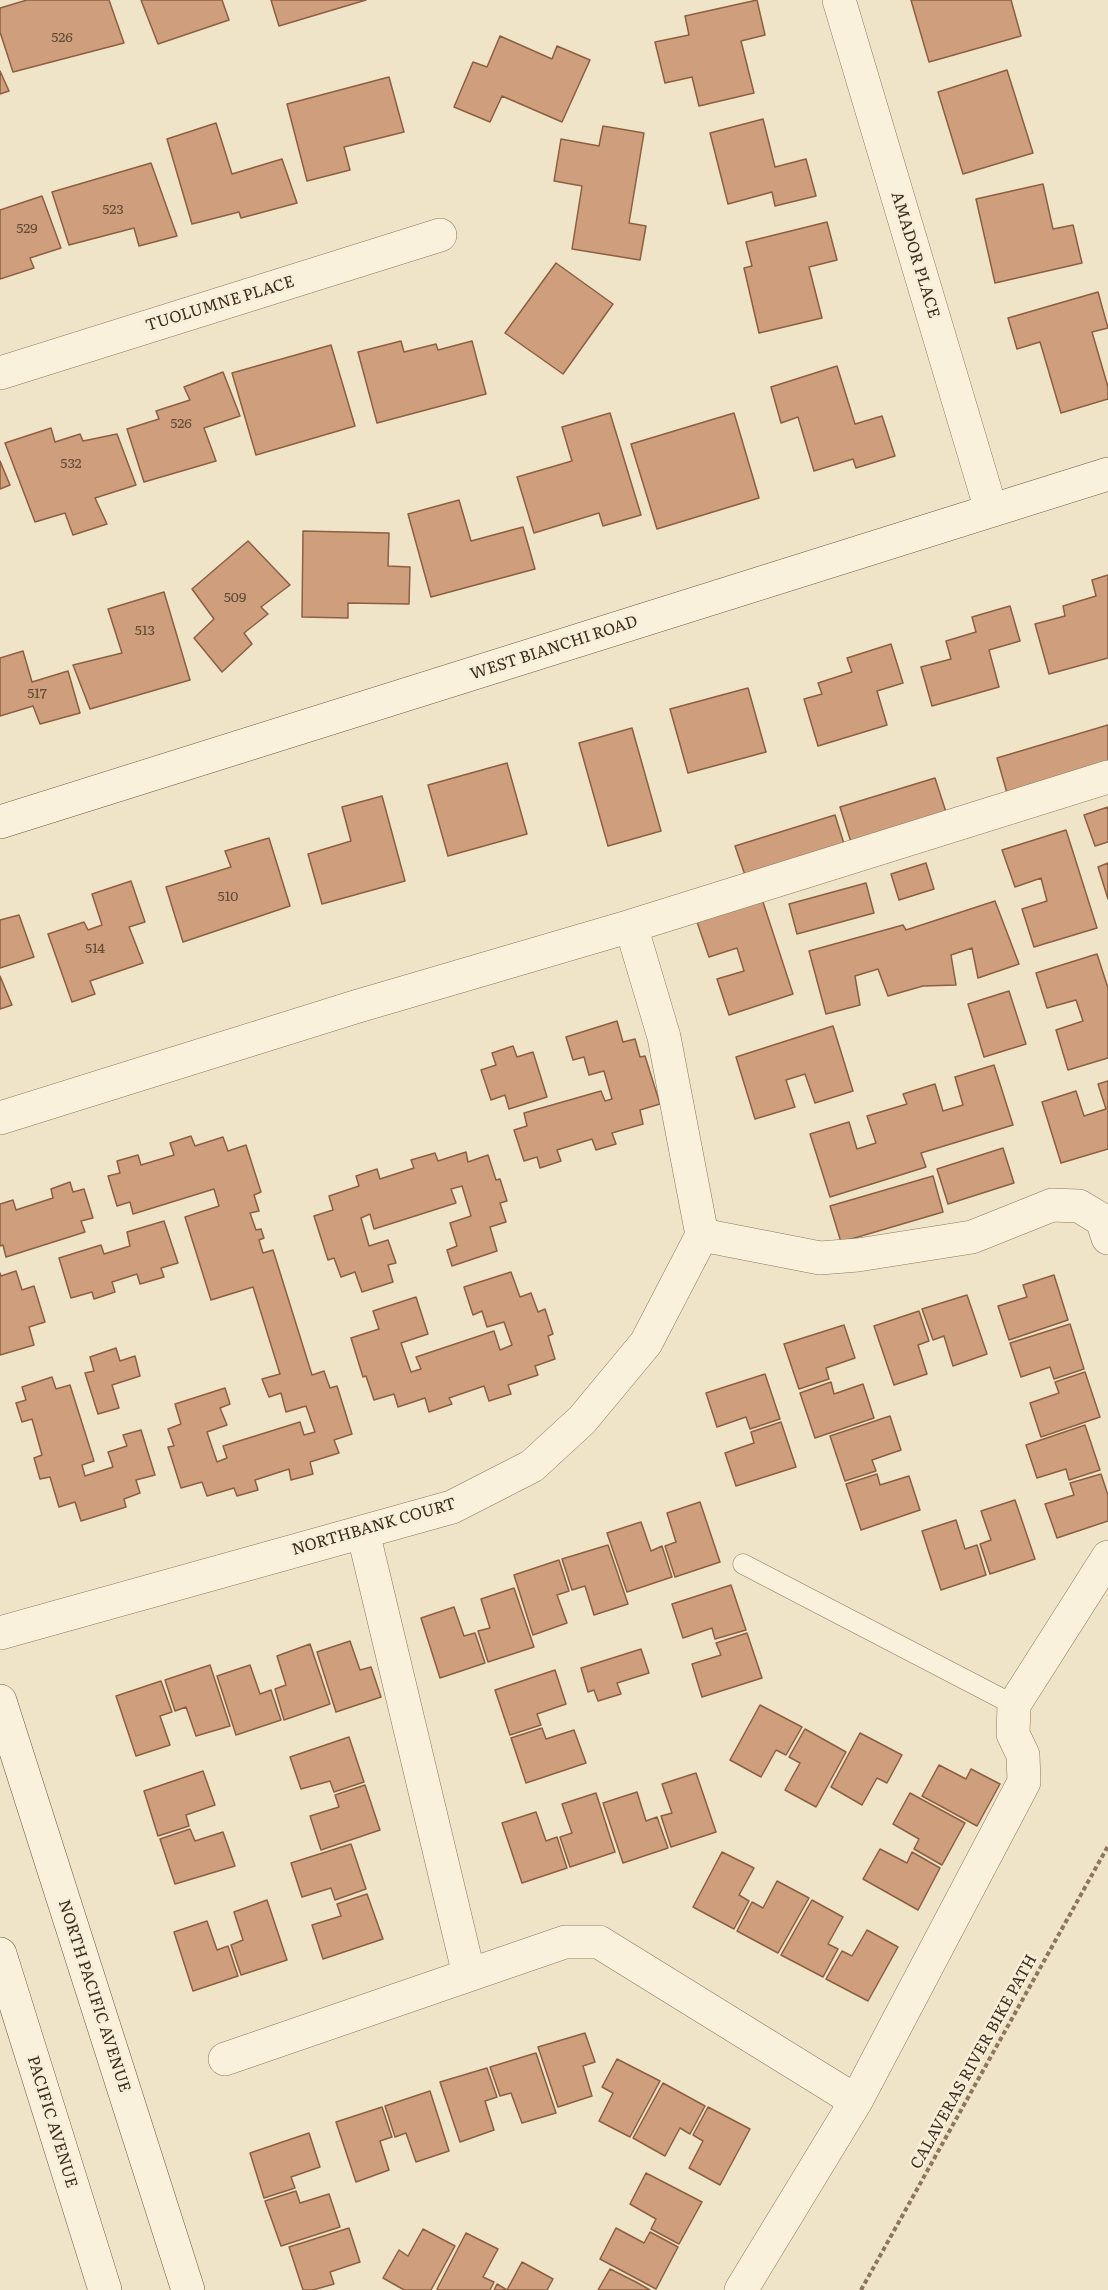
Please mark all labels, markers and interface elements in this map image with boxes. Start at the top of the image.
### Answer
house number: 526 [51,30,73,46]
street label: AMADOR PLACE [887,189,943,321]
house number: 523 [102,202,124,218]
house number: 529 [16,221,38,237]
street label: TUOLUMNE PLACE [143,272,297,336]
house number: 526 [170,416,192,432]
house number: 532 [60,456,82,472]
house number: 509 [224,590,246,606]
street label: WEST BIANCHI ROAD [468,612,640,684]
house number: 513 [135,623,155,639]
house number: 517 [27,686,47,702]
house number: 510 [218,889,238,905]
house number: 514 [85,941,105,957]
street label: NORTHBANK COURT [290,1494,458,1560]
street label: NORTH PACIFIC AVENUE [54,1897,134,2095]
street label: CALAVERAS RIVER BIKE PATH [907,1951,1041,2173]
street label: PACIFIC AVENUE [23,2054,81,2190]

